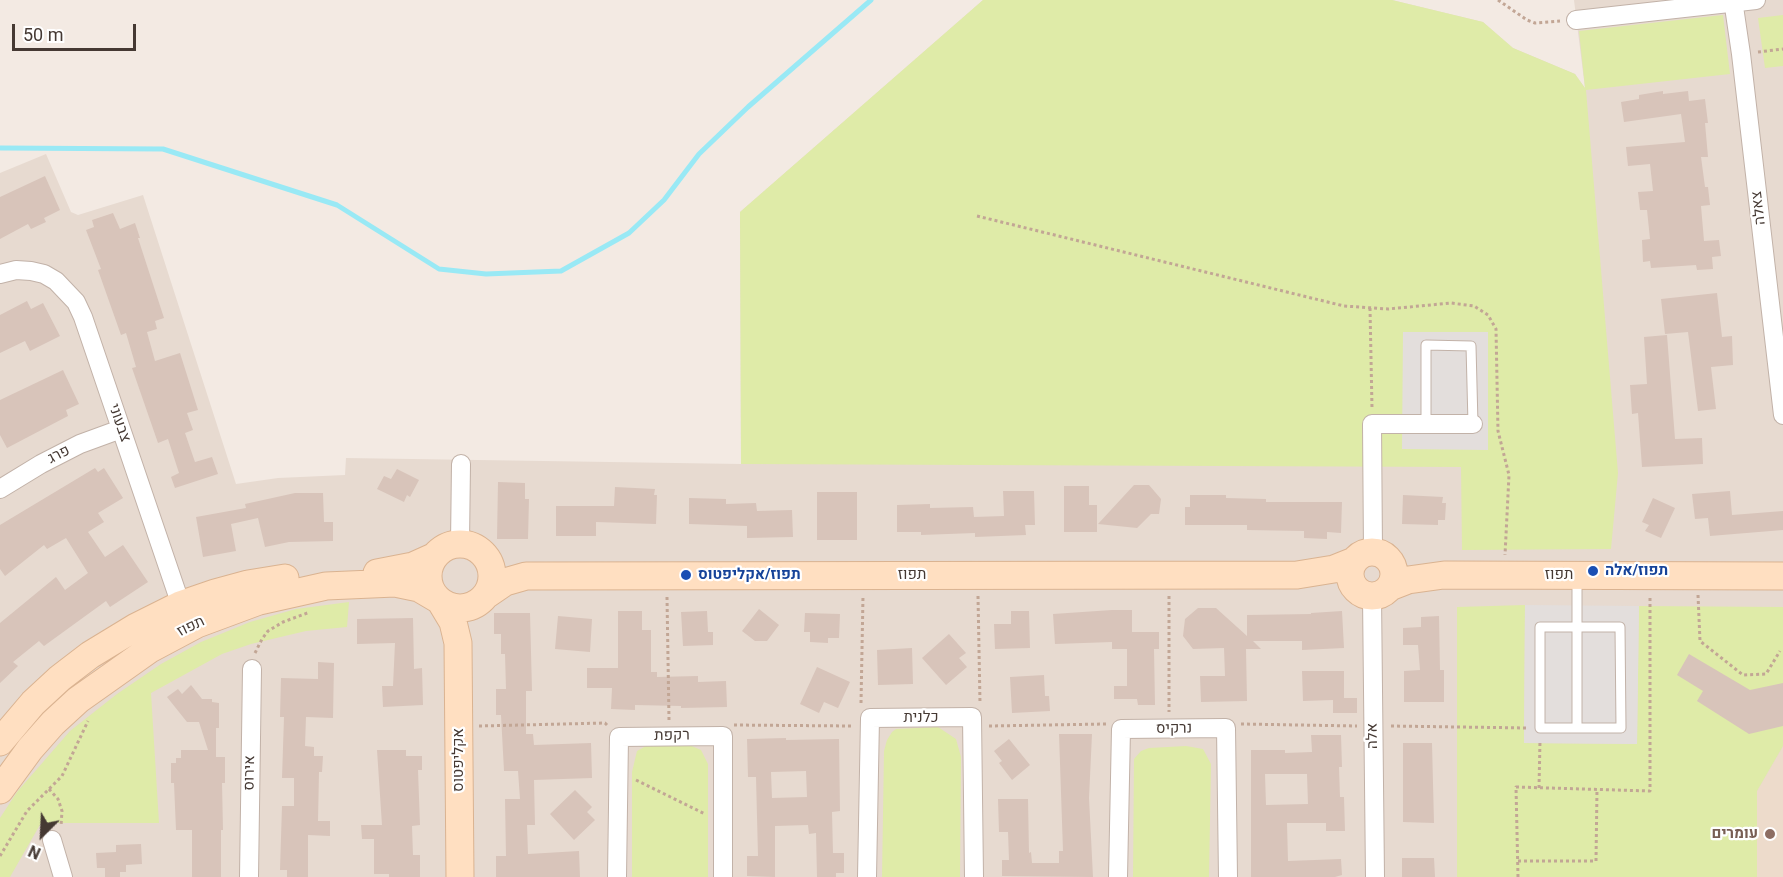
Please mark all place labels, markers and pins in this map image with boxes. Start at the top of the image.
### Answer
place label: תפוז/אלה [1605,562,1668,580]
marker: תפוז/אלה [1586,564,1600,578]
place label: תפוז/אקליפטוס [698,566,801,584]
marker: תפוז/אקליפטוס [679,568,693,582]
place label: עומרים [1712,825,1758,843]
marker: עומרים [1763,827,1777,841]

